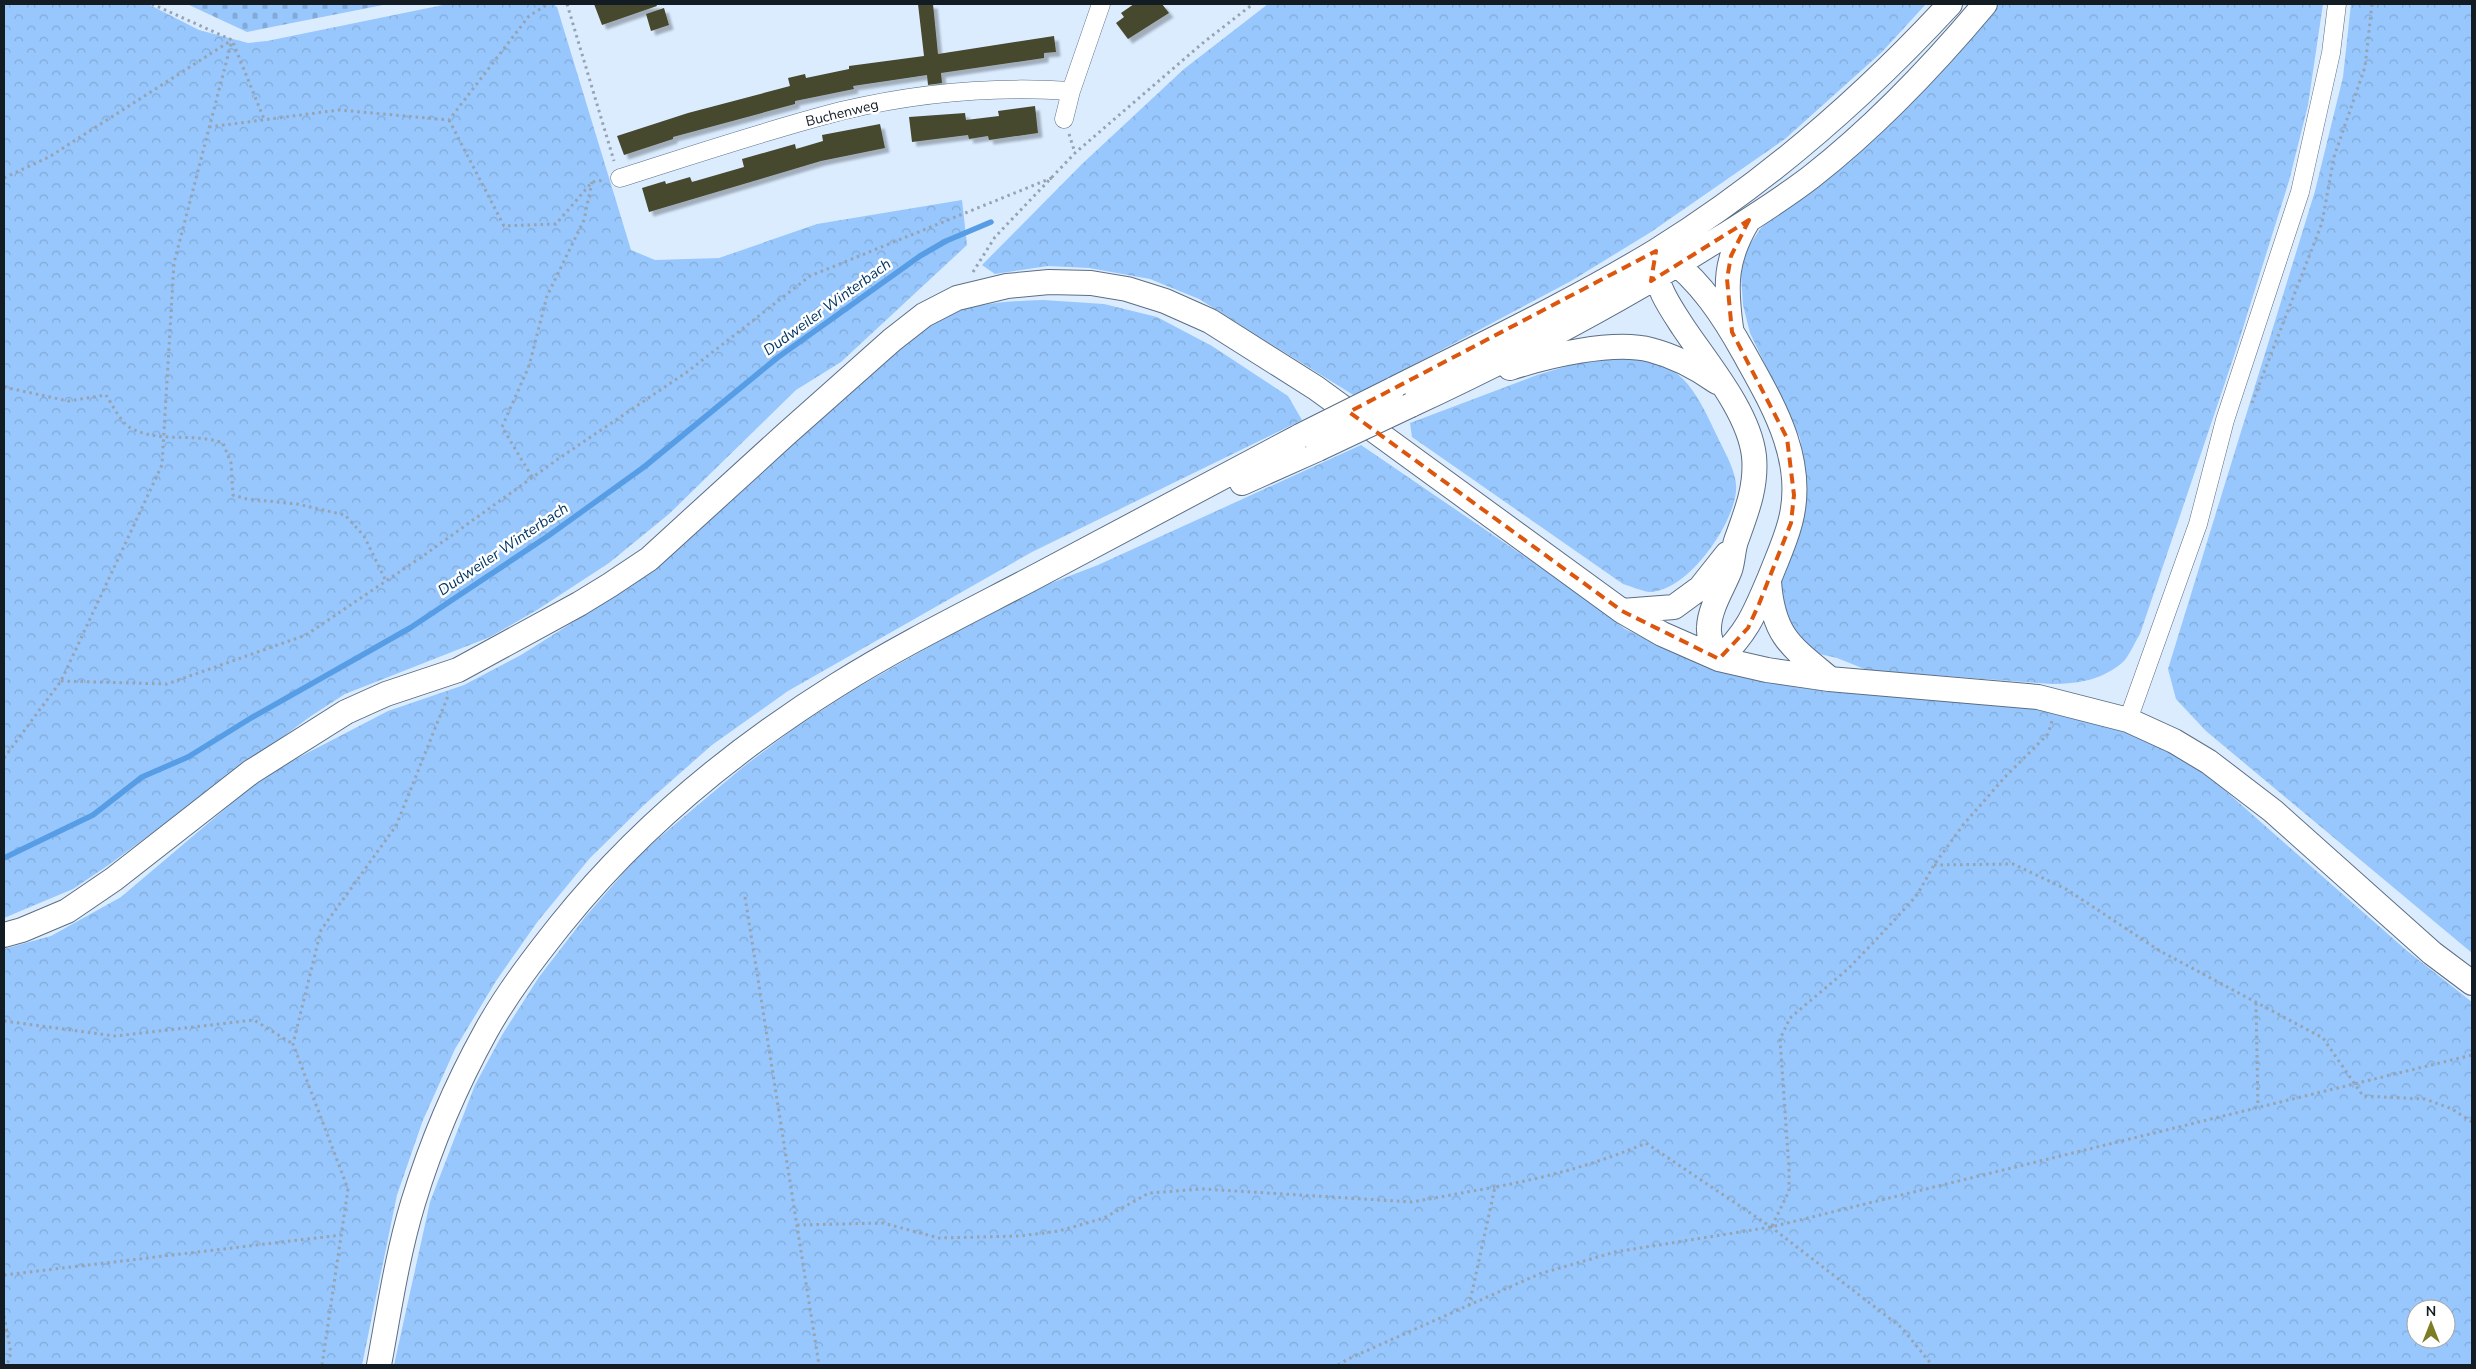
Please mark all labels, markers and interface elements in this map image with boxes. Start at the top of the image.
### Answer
street label: Buchenweg [804,95,880,131]
water label: Dudweiler Winterbach [759,254,895,360]
water label: Dudweiler Winterbach [434,498,572,600]
north arrow [2406,1299,2456,1349]
text: N [2426,1302,2436,1321]

